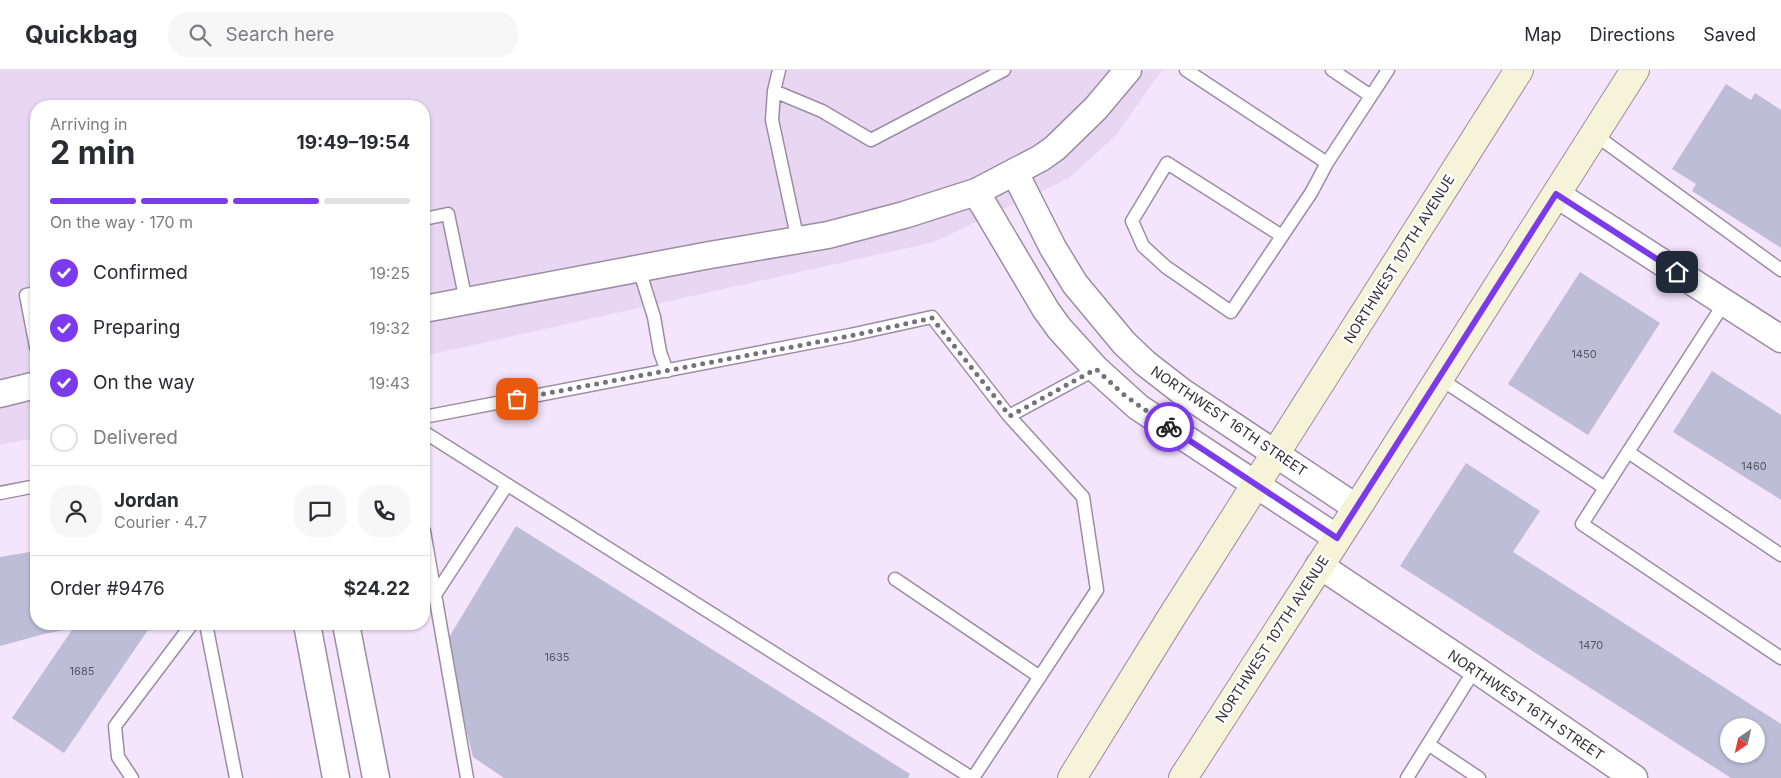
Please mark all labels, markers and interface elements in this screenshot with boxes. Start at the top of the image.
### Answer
search box [168,12,518,57]
text: Quickbag [25,20,138,49]
icon: search [186,21,214,49]
text: Search here [226,23,334,46]
text: Map [1524,24,1562,45]
text: Directions [1590,24,1675,45]
text: Saved [1703,24,1756,45]
text: Arriving in [50,114,127,134]
text: 19:49–19:54 [297,131,410,154]
text: 2 min [50,133,136,172]
street label: NORTHWEST 107TH AVENUE [1340,171,1458,346]
text: On the way · 170 m [50,212,193,232]
pin [1656,251,1698,293]
icon: home [1663,258,1691,286]
icon: check [50,259,78,287]
text: Confirmed [93,261,188,284]
text: 19:25 [369,263,410,283]
icon: check [50,314,78,342]
text: Preparing [93,316,180,339]
text: 19:32 [369,318,410,338]
house number: 1450 [1571,347,1597,361]
street label: NORTHWEST 16TH STREET [1148,362,1311,479]
icon: check [50,369,78,397]
text: On the way [93,371,195,394]
text: 19:43 [369,373,410,393]
pin [496,378,538,420]
icon: bag [503,385,531,413]
courier [1144,402,1194,452]
icon: bike [1155,413,1183,441]
text: Delivered [93,426,178,449]
house number: 1460 [1741,459,1767,473]
button: person [50,485,102,537]
button: chat [294,485,346,537]
button: phone [358,485,410,537]
text: Jordan [114,489,179,512]
text: Courier · 4.7 [114,512,207,532]
street label: NORTHWEST 107TH AVENUE [1211,552,1332,725]
text: Order #9476 [50,577,165,600]
text: $24.22 [343,577,410,600]
house number: 1470 [1579,638,1603,652]
street label: NORTHWEST 16TH STREET [1445,646,1608,763]
house number: 1635 [545,650,570,664]
house number: 1685 [70,664,95,678]
north arrow [1720,718,1765,762]
map controls [1720,718,1765,763]

